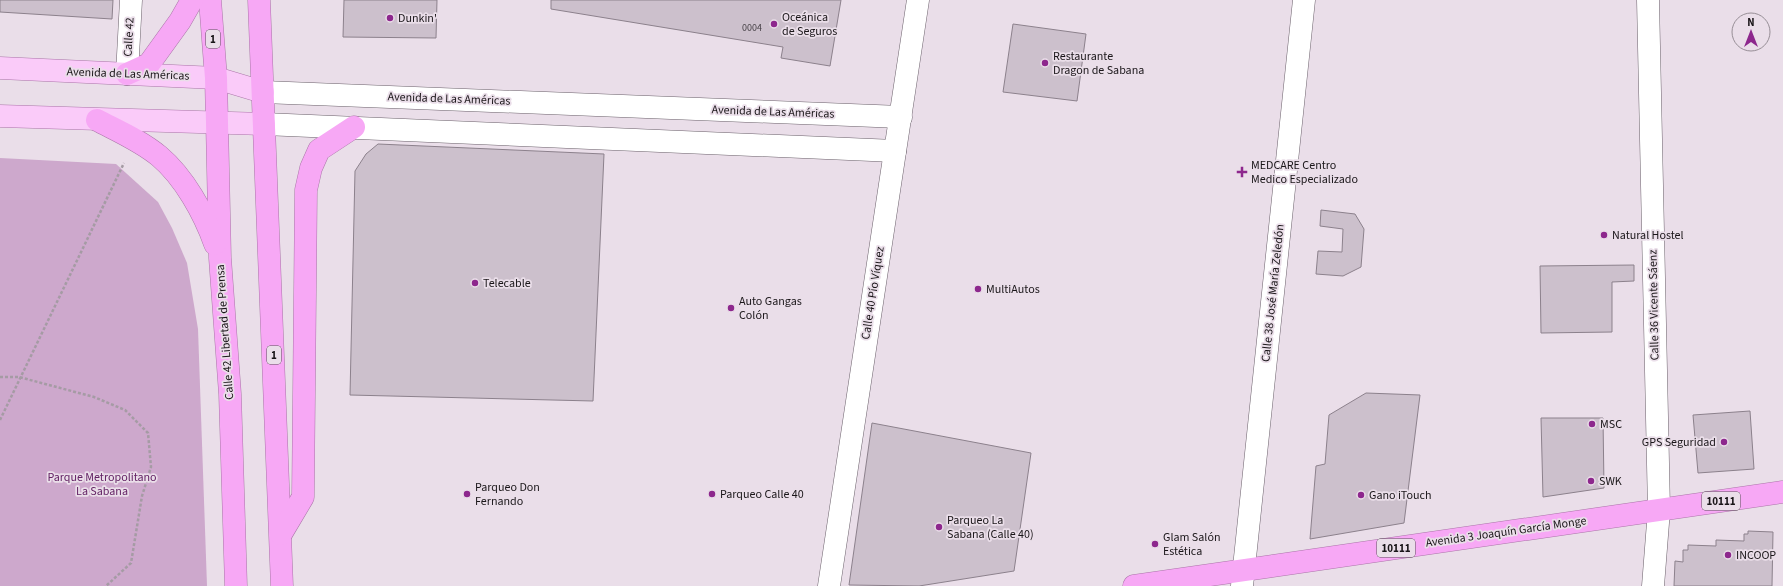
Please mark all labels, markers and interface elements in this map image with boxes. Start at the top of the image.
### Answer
place label: Oceánica de Seguros [782,9,837,40]
place label: Dunkin' [398,10,437,27]
north arrow [1731,12,1771,52]
marker: Dunkin' [385,13,395,23]
text: N [1747,15,1755,30]
street label: Calle 42 [119,17,139,57]
marker: Oceánica de Seguros [769,19,779,29]
house number: 0004 [742,21,762,35]
road number: 1 [206,30,220,48]
place label: Restaurante Dragon de Sabana [1053,48,1144,79]
marker: Restaurante Dragon de Sabana [1040,58,1050,68]
street label: Avenida de Las Américas [66,63,190,85]
street label: Avenida de Las Américas [387,88,511,110]
street label: Avenida de Las Américas [711,101,835,123]
place label: MEDCARE Centro Medico Especializado [1251,157,1358,188]
marker: MEDCARE Centro Medico Especializado [1236,166,1248,178]
street label: Calle 38 José María Zeledón [1257,223,1289,363]
place label: Natural Hostel [1612,227,1684,244]
marker: Natural Hostel [1599,230,1609,240]
street label: Calle 40 Pío Víquez [857,245,889,341]
street label: Calle 36 Vicente Sáenz [1645,249,1663,361]
street label: Calle 42 Libertad de Prensa [212,264,238,400]
place label: Telecable [483,275,531,292]
marker: Telecable [470,278,480,288]
place label: MultiAutos [986,281,1040,298]
marker: MultiAutos [973,284,983,294]
place label: Auto Gangas Colón [739,293,802,324]
marker: Auto Gangas Colón [726,303,736,313]
road number: 1 [267,346,281,364]
place label: MSC [1600,416,1622,433]
marker: MSC [1587,419,1597,429]
place label: GPS Seguridad [1642,434,1716,451]
marker: GPS Seguridad [1719,437,1729,447]
park label: Parque Metropolitano La Sabana [47,469,157,500]
place label: SWK [1599,473,1622,490]
marker: SWK [1586,476,1596,486]
place label: Parqueo Don Fernando [475,479,540,510]
place label: Parqueo Calle 40 [720,486,804,503]
place label: Gano iTouch [1369,487,1432,504]
marker: Parqueo Don Fernando [462,489,472,499]
marker: Parqueo Calle 40 [707,489,717,499]
marker: Gano iTouch [1356,490,1366,500]
road number: 10111 [1702,492,1740,510]
place label: Parqueo La Sabana (Calle 40) [947,512,1034,543]
street label: Avenida 3 Joaquín García Monge [1425,512,1588,552]
marker: Parqueo La Sabana (Calle 40) [934,522,944,532]
place label: Glam Salón Estética [1163,529,1220,560]
marker: Glam Salón Estética [1150,539,1160,549]
road number: 10111 [1377,539,1415,557]
place label: INCOOP [1736,547,1776,564]
marker: INCOOP [1723,550,1733,560]

